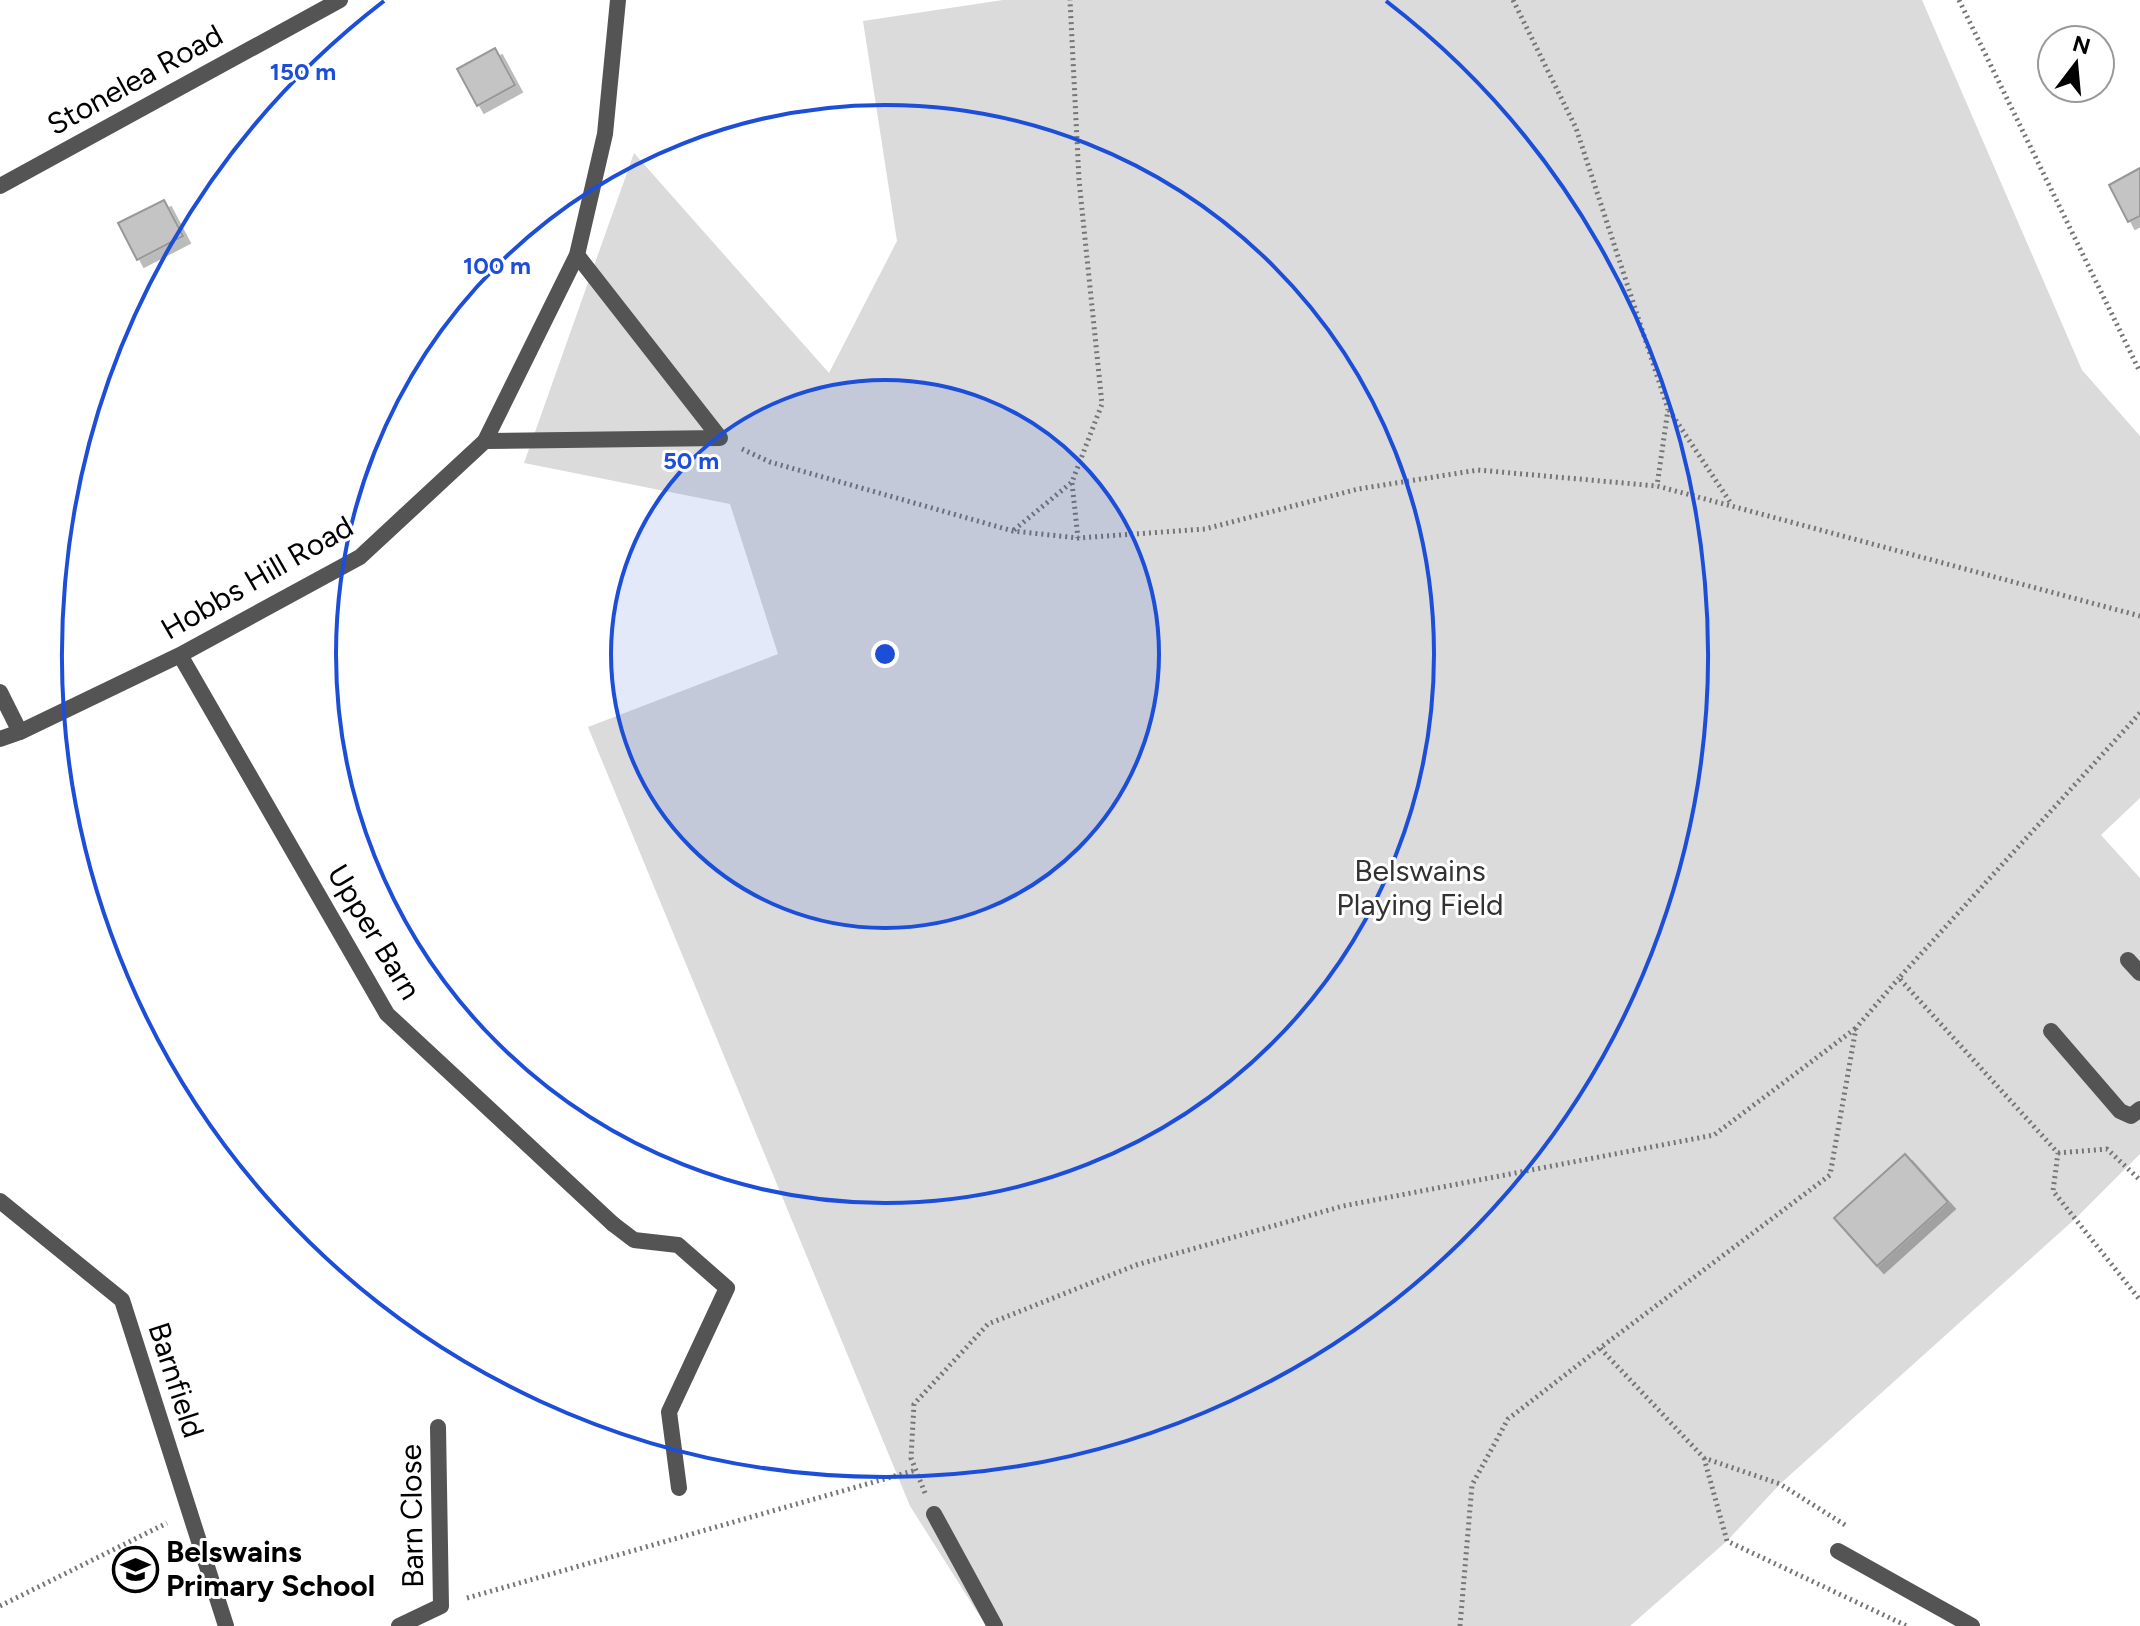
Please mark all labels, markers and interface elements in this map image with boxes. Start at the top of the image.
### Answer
street label: Stonelea Road [41,16,229,143]
north arrow [2036,24,2116,104]
text: N [2069,30,2093,61]
text: 150 m [270,57,336,86]
text: 100 m [463,251,531,280]
text: 50 m [663,446,719,475]
street label: Hobbs Hill Road [154,508,359,647]
centre of rings [871,640,899,668]
park label: Belswains Playing Field [1336,852,1504,923]
street label: Upper Barn [320,857,429,1006]
street label: Barnfield [140,1317,212,1442]
street label: Barn Close [392,1444,431,1588]
place label: Belswains Primary School [166,1533,375,1604]
school or university icon: Belswains Primary School [111,1545,159,1593]

